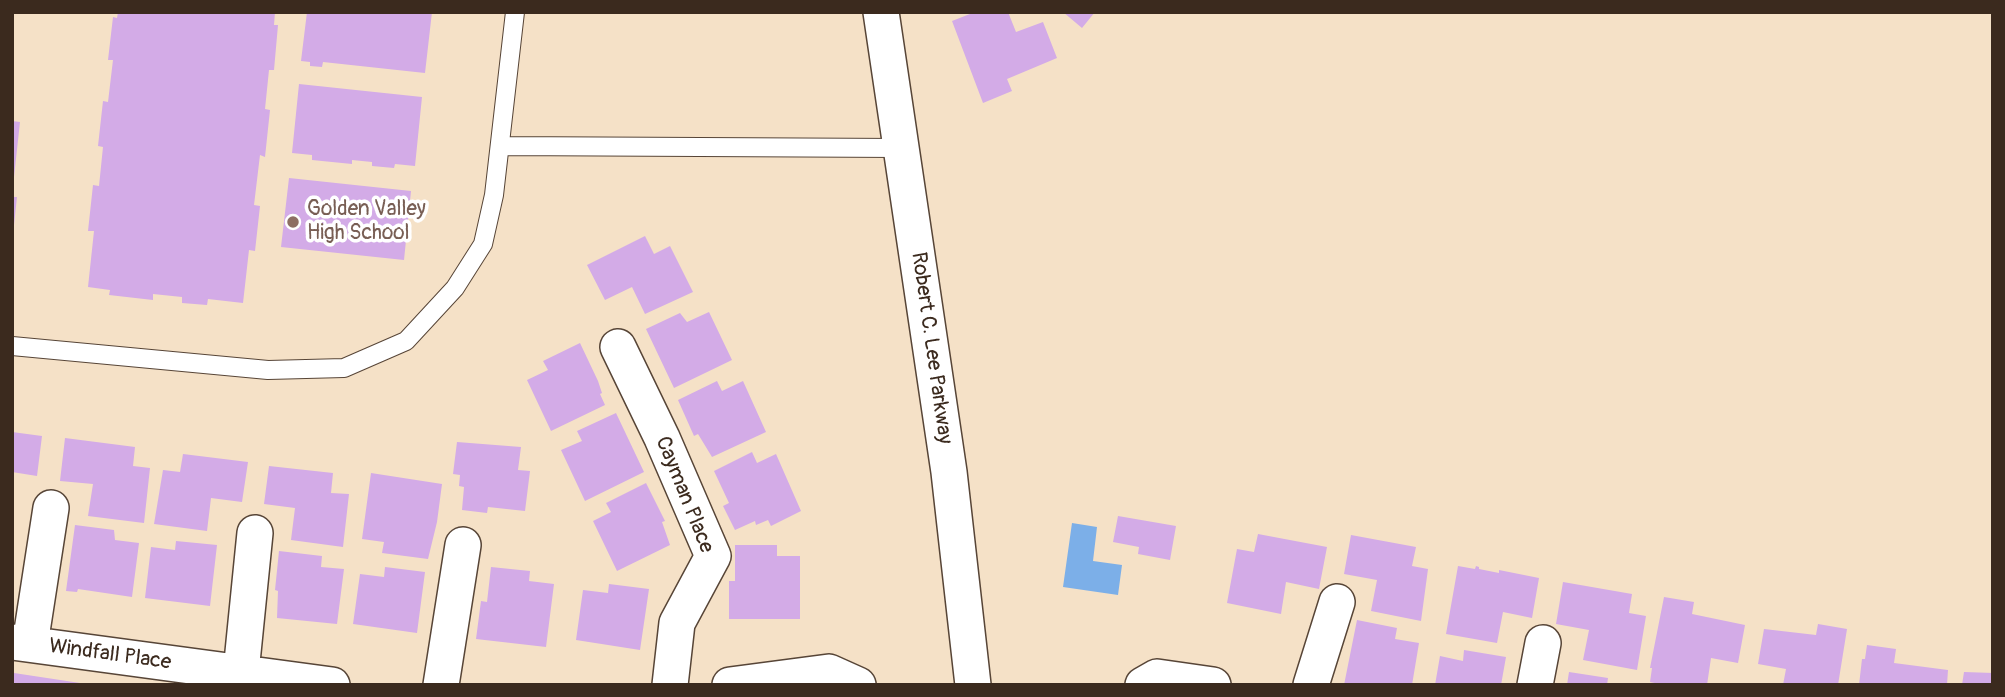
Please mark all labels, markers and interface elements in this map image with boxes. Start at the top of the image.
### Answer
place label: Golden Valley High School [307,197,426,247]
marker: Golden Valley High School [285,214,301,230]
street label: Robert C. Lee Parkway [905,250,957,446]
street label: Cayman Place [649,433,719,557]
street label: Windfall Place [47,634,173,676]

